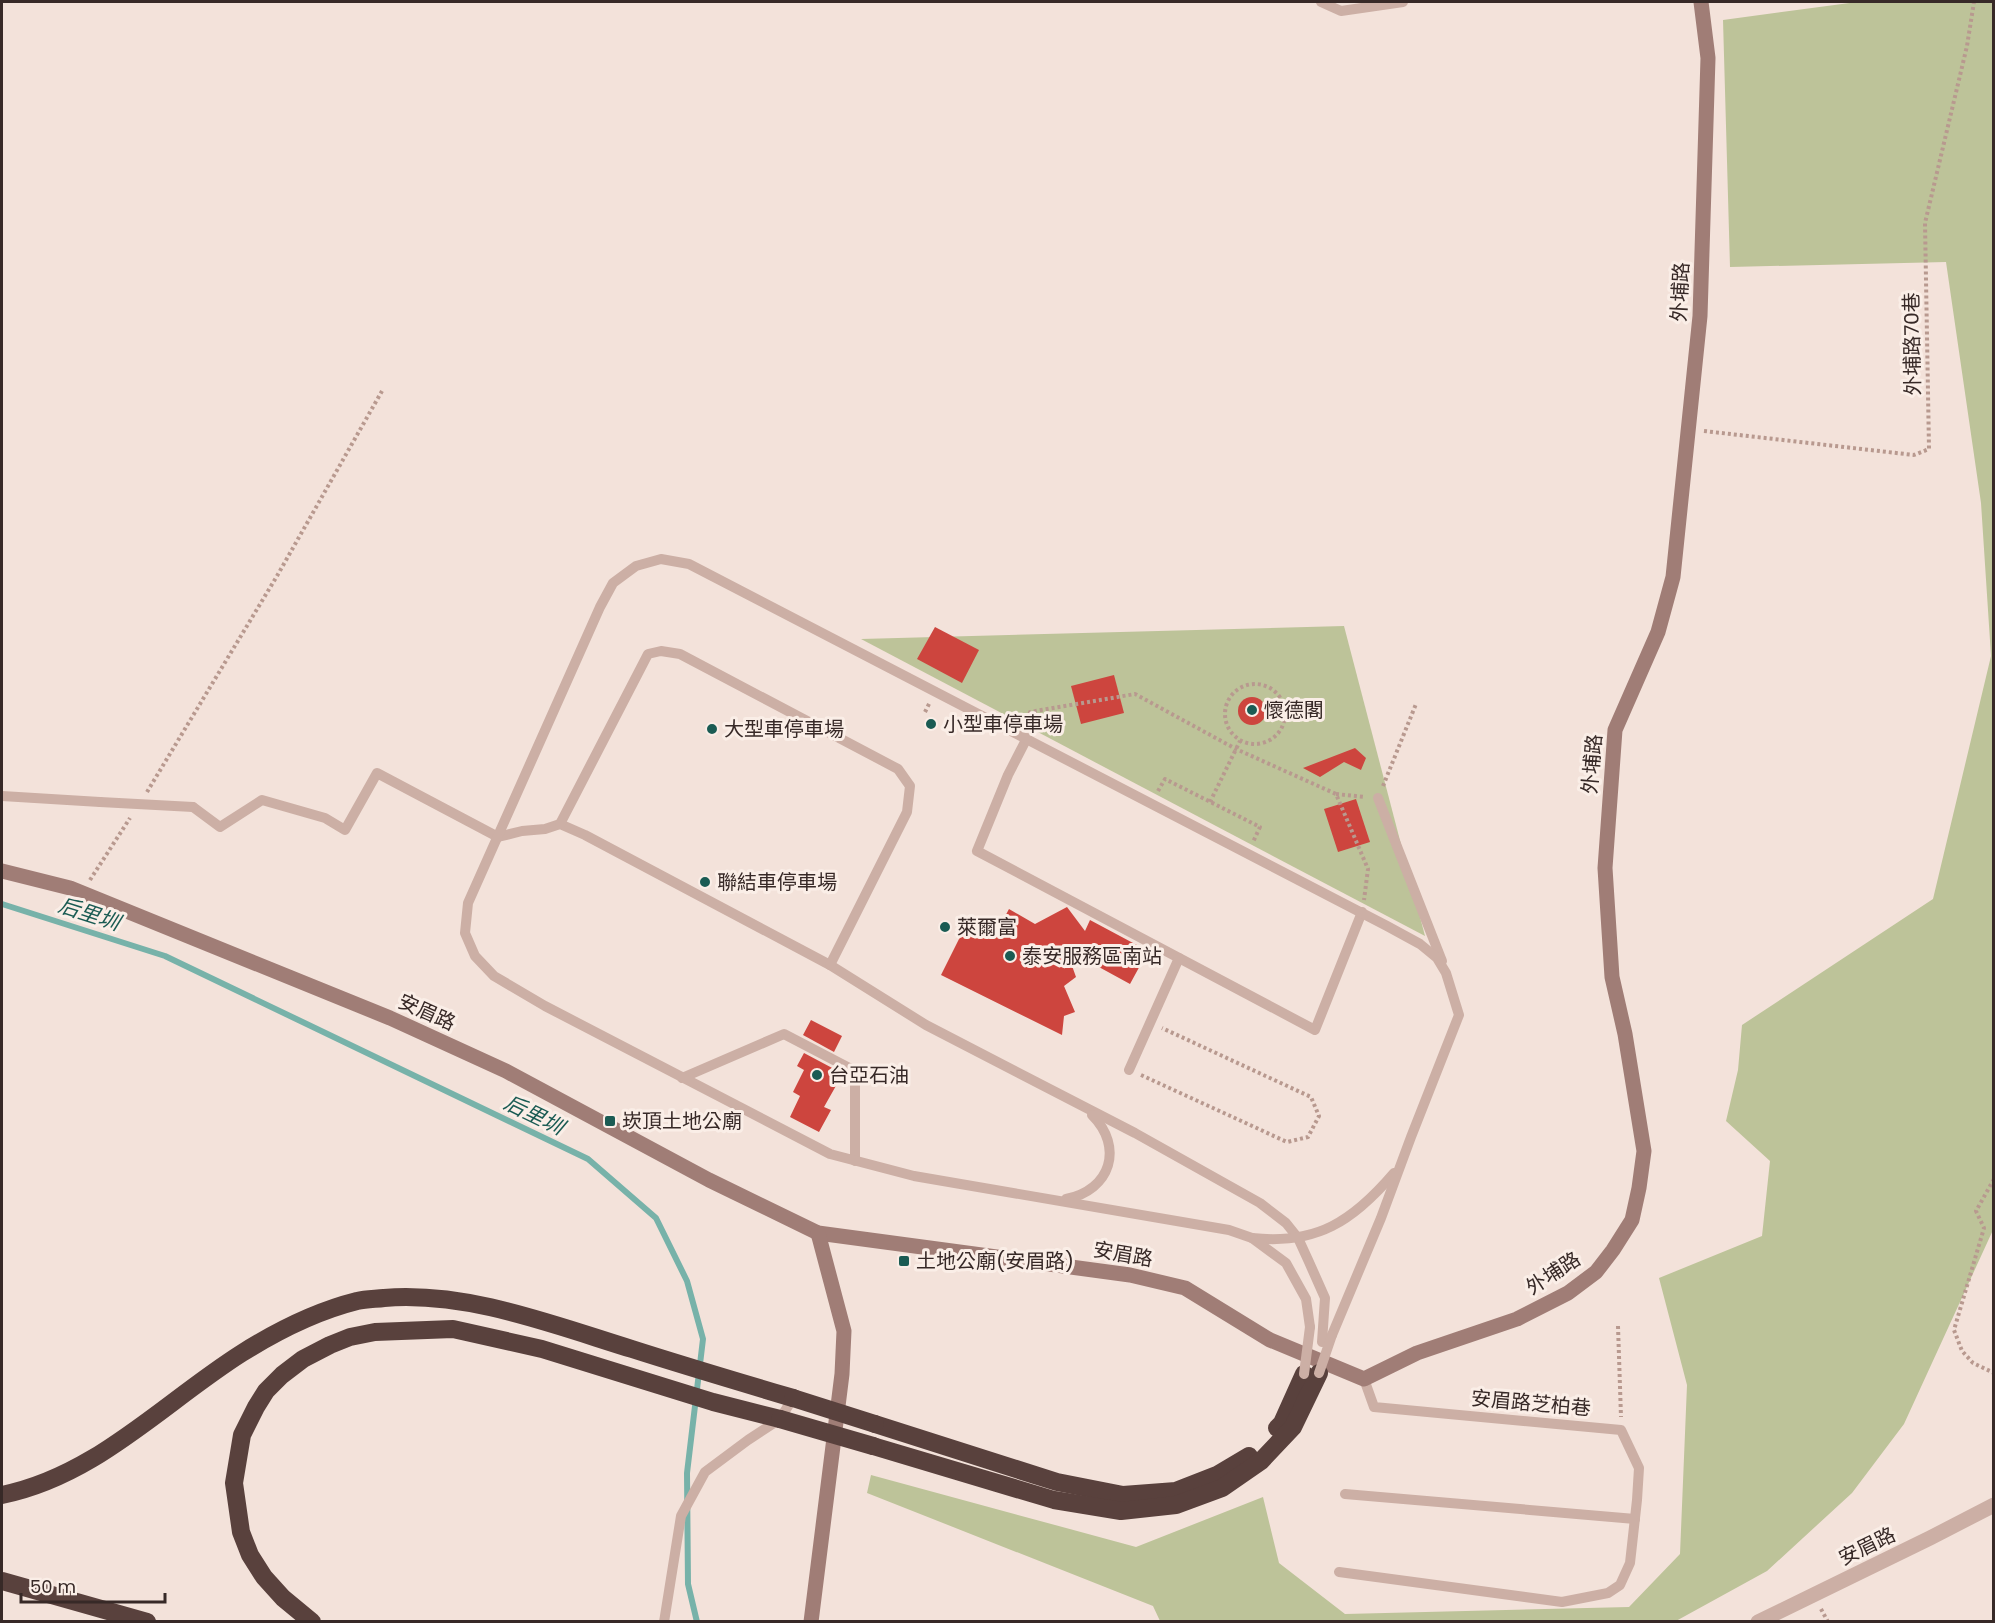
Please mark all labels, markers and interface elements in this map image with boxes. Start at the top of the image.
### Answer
street label: 外埔路 [1664,261,1696,323]
street label: 外埔路70巷 [1897,292,1927,396]
place label: 懷德閣 [1264,696,1324,724]
marker: 懷德閣 [1245,703,1259,717]
place label: 小型車停車場 [943,710,1063,738]
place label: 大型車停車場 [724,715,844,743]
marker: 小型車停車場 [924,717,938,731]
marker: 大型車停車場 [705,722,719,736]
street label: 外埔路 [1575,733,1609,795]
place label: 聯結車停車場 [717,868,837,896]
marker: 聯結車停車場 [698,875,712,889]
water label: 后里圳 [55,890,126,938]
place label: 萊爾富 [957,913,1017,941]
marker: 萊爾富 [938,920,952,934]
place label: 泰安服務區南站 [1022,942,1162,970]
marker: 泰安服務區南站 [1003,949,1017,963]
street label: 安眉路 [394,987,460,1037]
place label: 台亞石油 [829,1061,909,1089]
marker: 台亞石油 [810,1068,824,1082]
water label: 后里圳 [500,1088,572,1143]
place label: 崁頂土地公廟 [622,1107,742,1135]
marker: 崁頂土地公廟 [603,1114,617,1128]
street label: 安眉路 [1091,1235,1155,1273]
street label: 外埔路 [1520,1245,1586,1301]
place label: 土地公廟(安眉路) [916,1247,1074,1275]
marker: 土地公廟(安眉路) [897,1254,911,1268]
street label: 安眉路芝柏巷 [1470,1384,1592,1422]
street label: 安眉路 [1834,1520,1900,1572]
scale bar [21,1566,165,1604]
text: 50 m [30,1574,76,1599]

